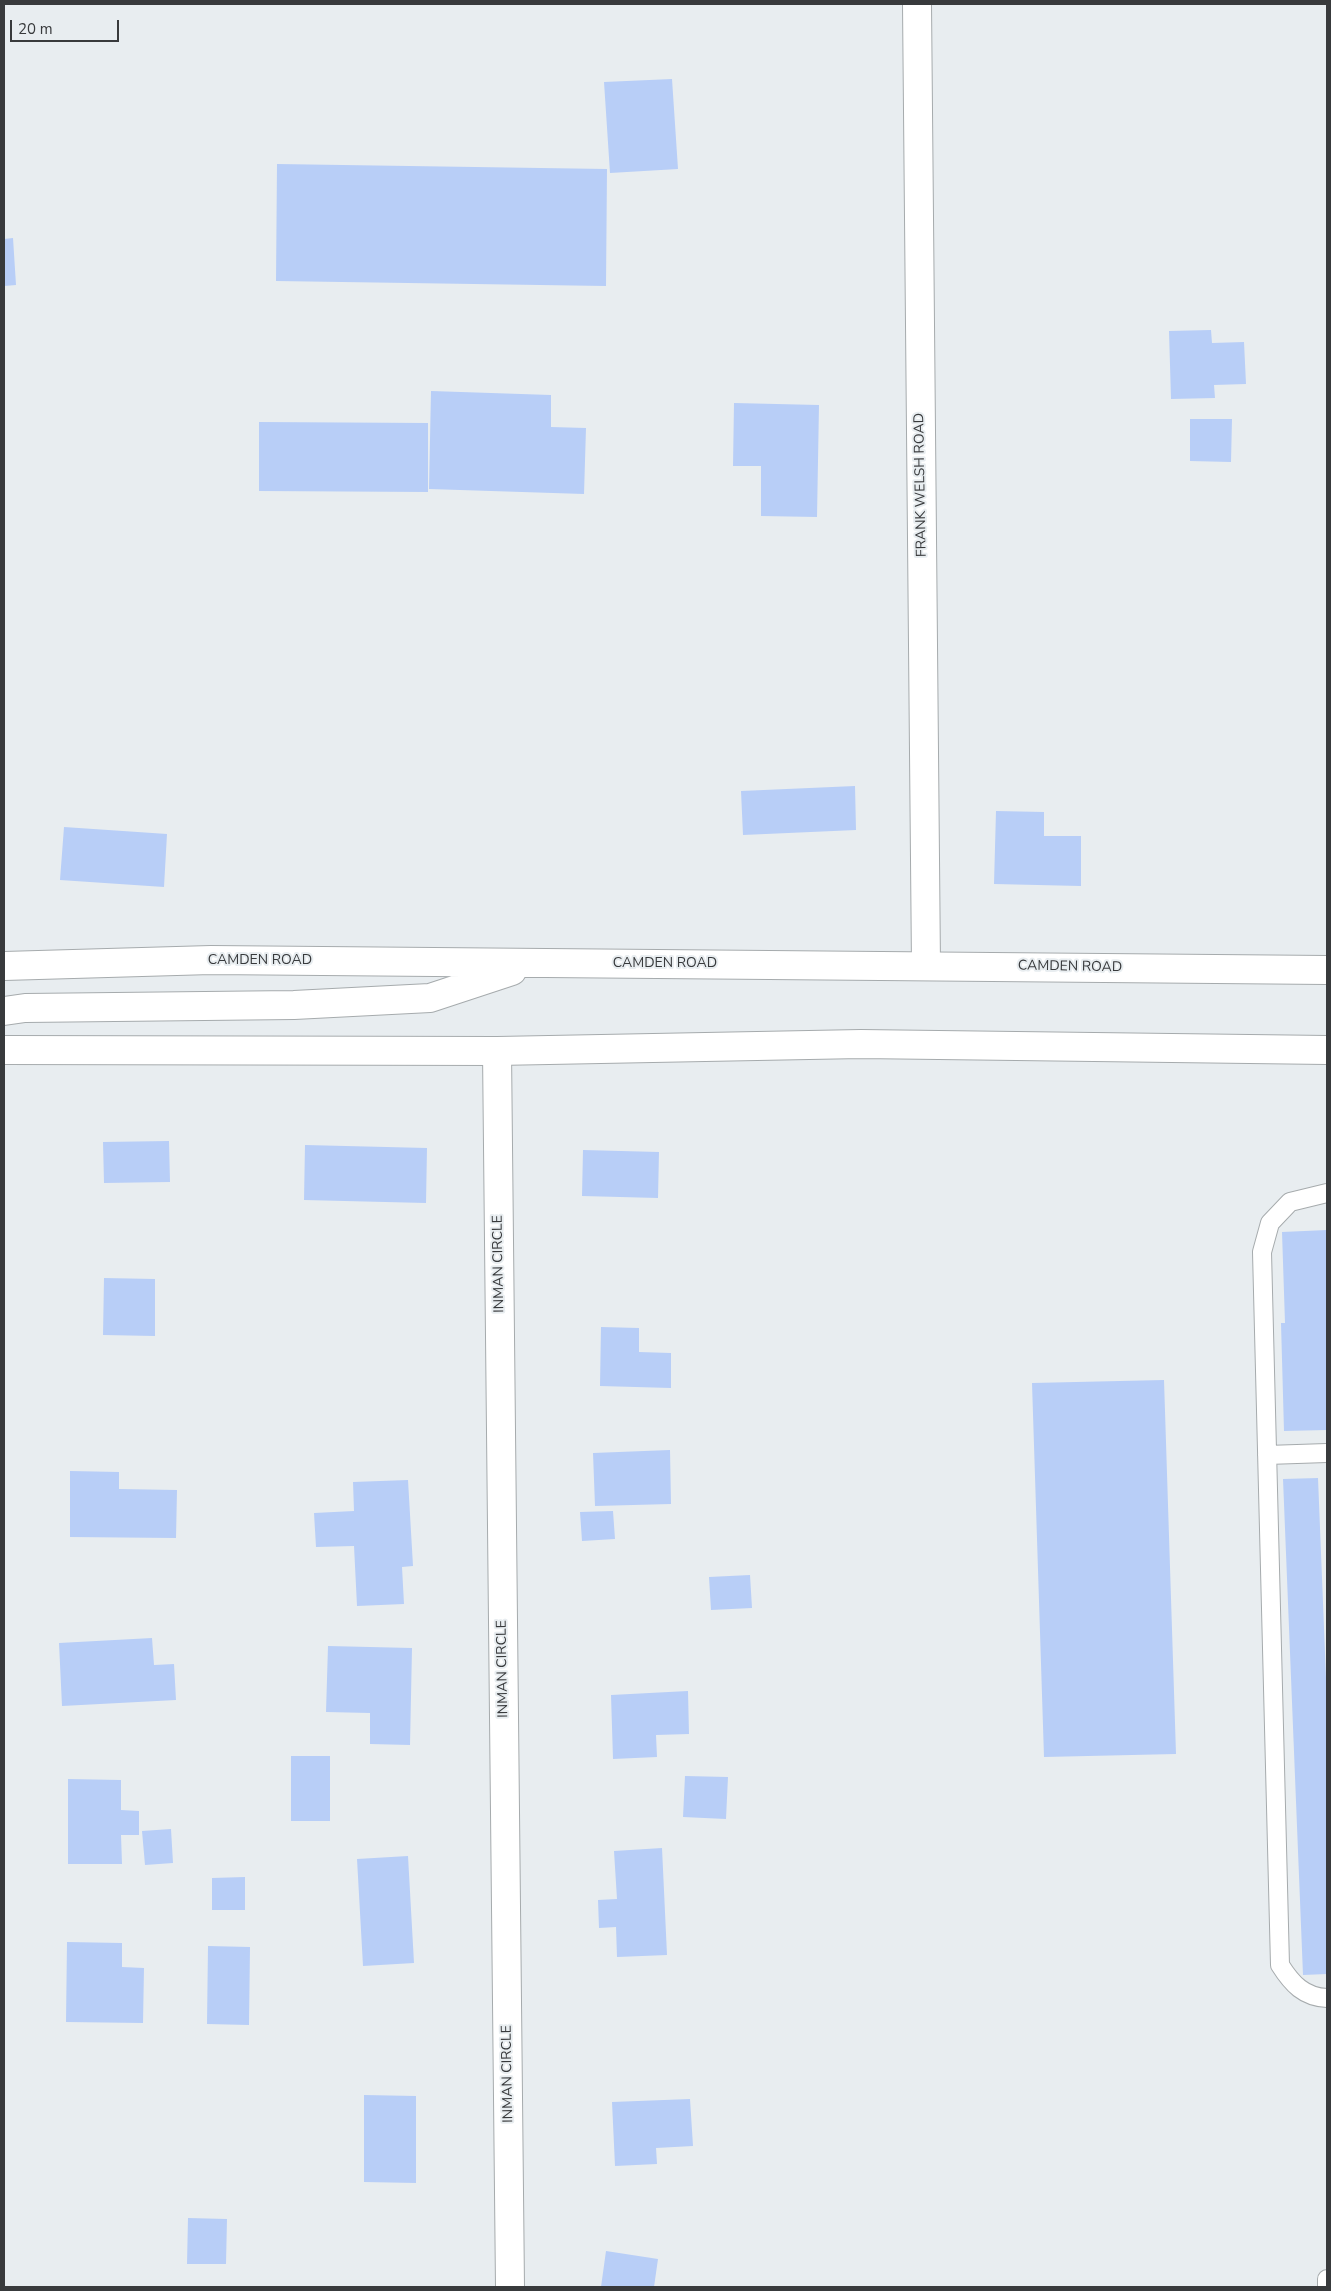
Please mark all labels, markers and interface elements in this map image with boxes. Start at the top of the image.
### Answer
scale bar [12,10,121,42]
text: 20 m [18,19,53,39]
street label: FRANK WELSH ROAD [911,413,931,557]
street label: CAMDEN ROAD [208,953,312,969]
street label: CAMDEN ROAD [613,956,717,972]
street label: CAMDEN ROAD [1018,958,1122,976]
street label: INMAN CIRCLE [490,1215,508,1313]
street label: INMAN CIRCLE [494,1620,512,1718]
street label: INMAN CIRCLE [499,2025,517,2123]

